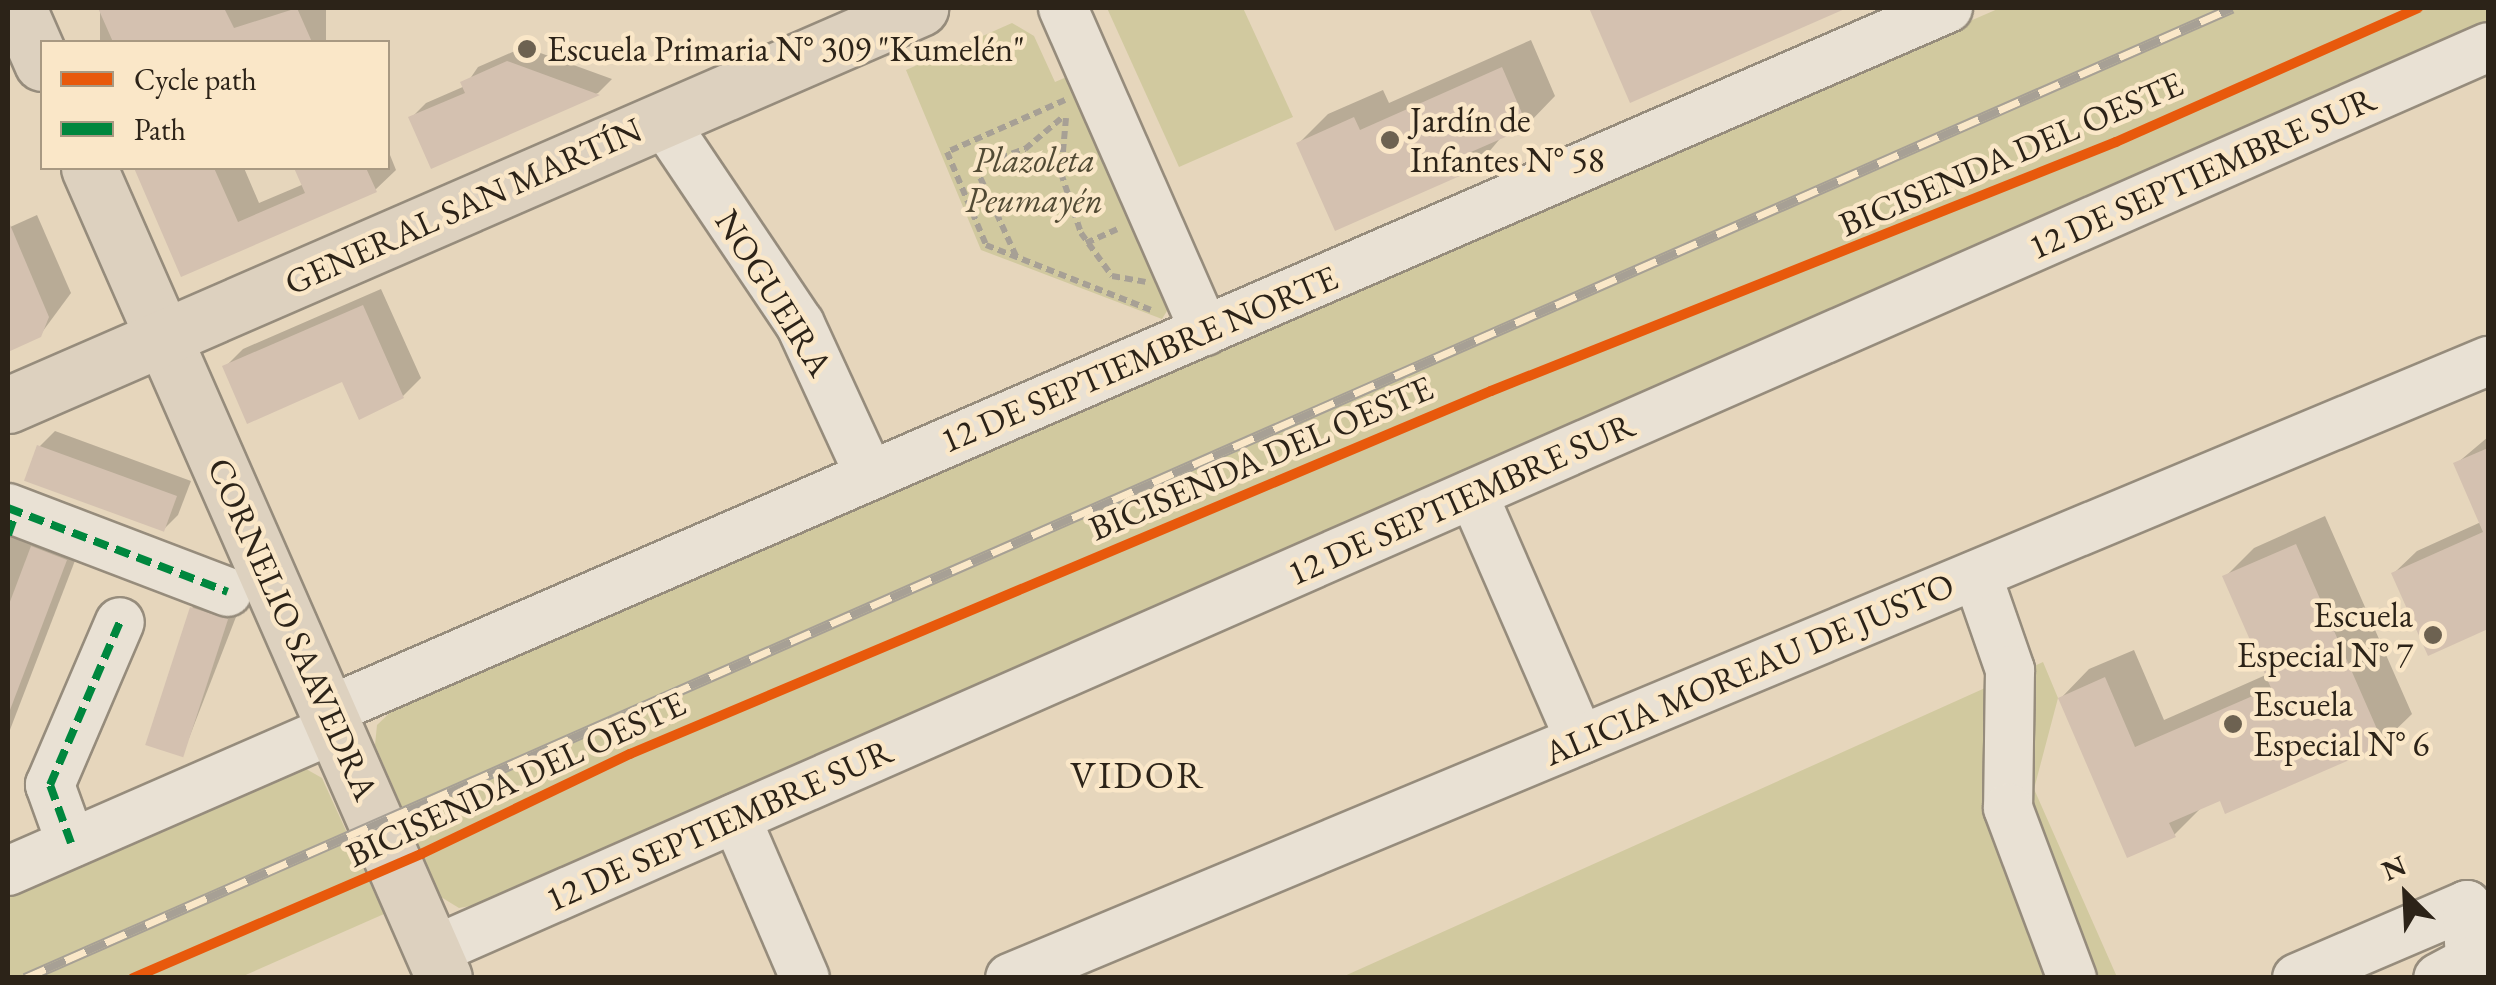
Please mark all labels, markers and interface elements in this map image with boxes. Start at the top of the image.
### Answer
place label: Escuela Primaria N° 309 "Kumelén" [547,28,1025,70]
marker: Escuela Primaria N° 309 "Kumelén" [516,38,538,60]
legend [40,40,390,170]
text: Cycle path [134,60,257,99]
street label: BICISENDA DEL OESTE [1833,63,2189,245]
street label: 12 DE SEPTIEMBRE SUR [2022,78,2382,268]
place label: Jardín de Infantes N° 58 [1410,99,1604,181]
street label: GENERAL SAN MARTÍN [278,108,648,304]
text: Path [134,110,186,149]
marker: Jardín de Infantes N° 58 [1379,129,1401,151]
park label: Plazoleta Peumayén [965,139,1103,221]
street label: NOGUEIRA [706,202,842,384]
street label: 12 DE SEPTIEMBRE NORTE [934,256,1344,462]
street label: BICISENDA DEL OESTE [1083,367,1439,549]
street label: 12 DE SEPTIEMBRE SUR [1281,404,1641,594]
street label: CORNELIO SAAVEDRA [199,451,387,807]
street label: ALICIA MOREAU DE JUSTO [1538,563,1960,775]
place label: Escuela Especial N° 7 [2237,594,2413,676]
marker: Escuela Especial N° 7 [2422,624,2444,646]
street label: BICISENDA DEL OESTE [340,682,692,876]
place label: Escuela Especial N° 6 [2253,683,2429,765]
marker: Escuela Especial N° 6 [2222,713,2244,735]
street label: 12 DE SEPTIEMBRE SUR [539,730,899,920]
district label: VIDOR [1070,752,1206,798]
north arrow [2356,845,2456,945]
text: N [2376,847,2411,889]

